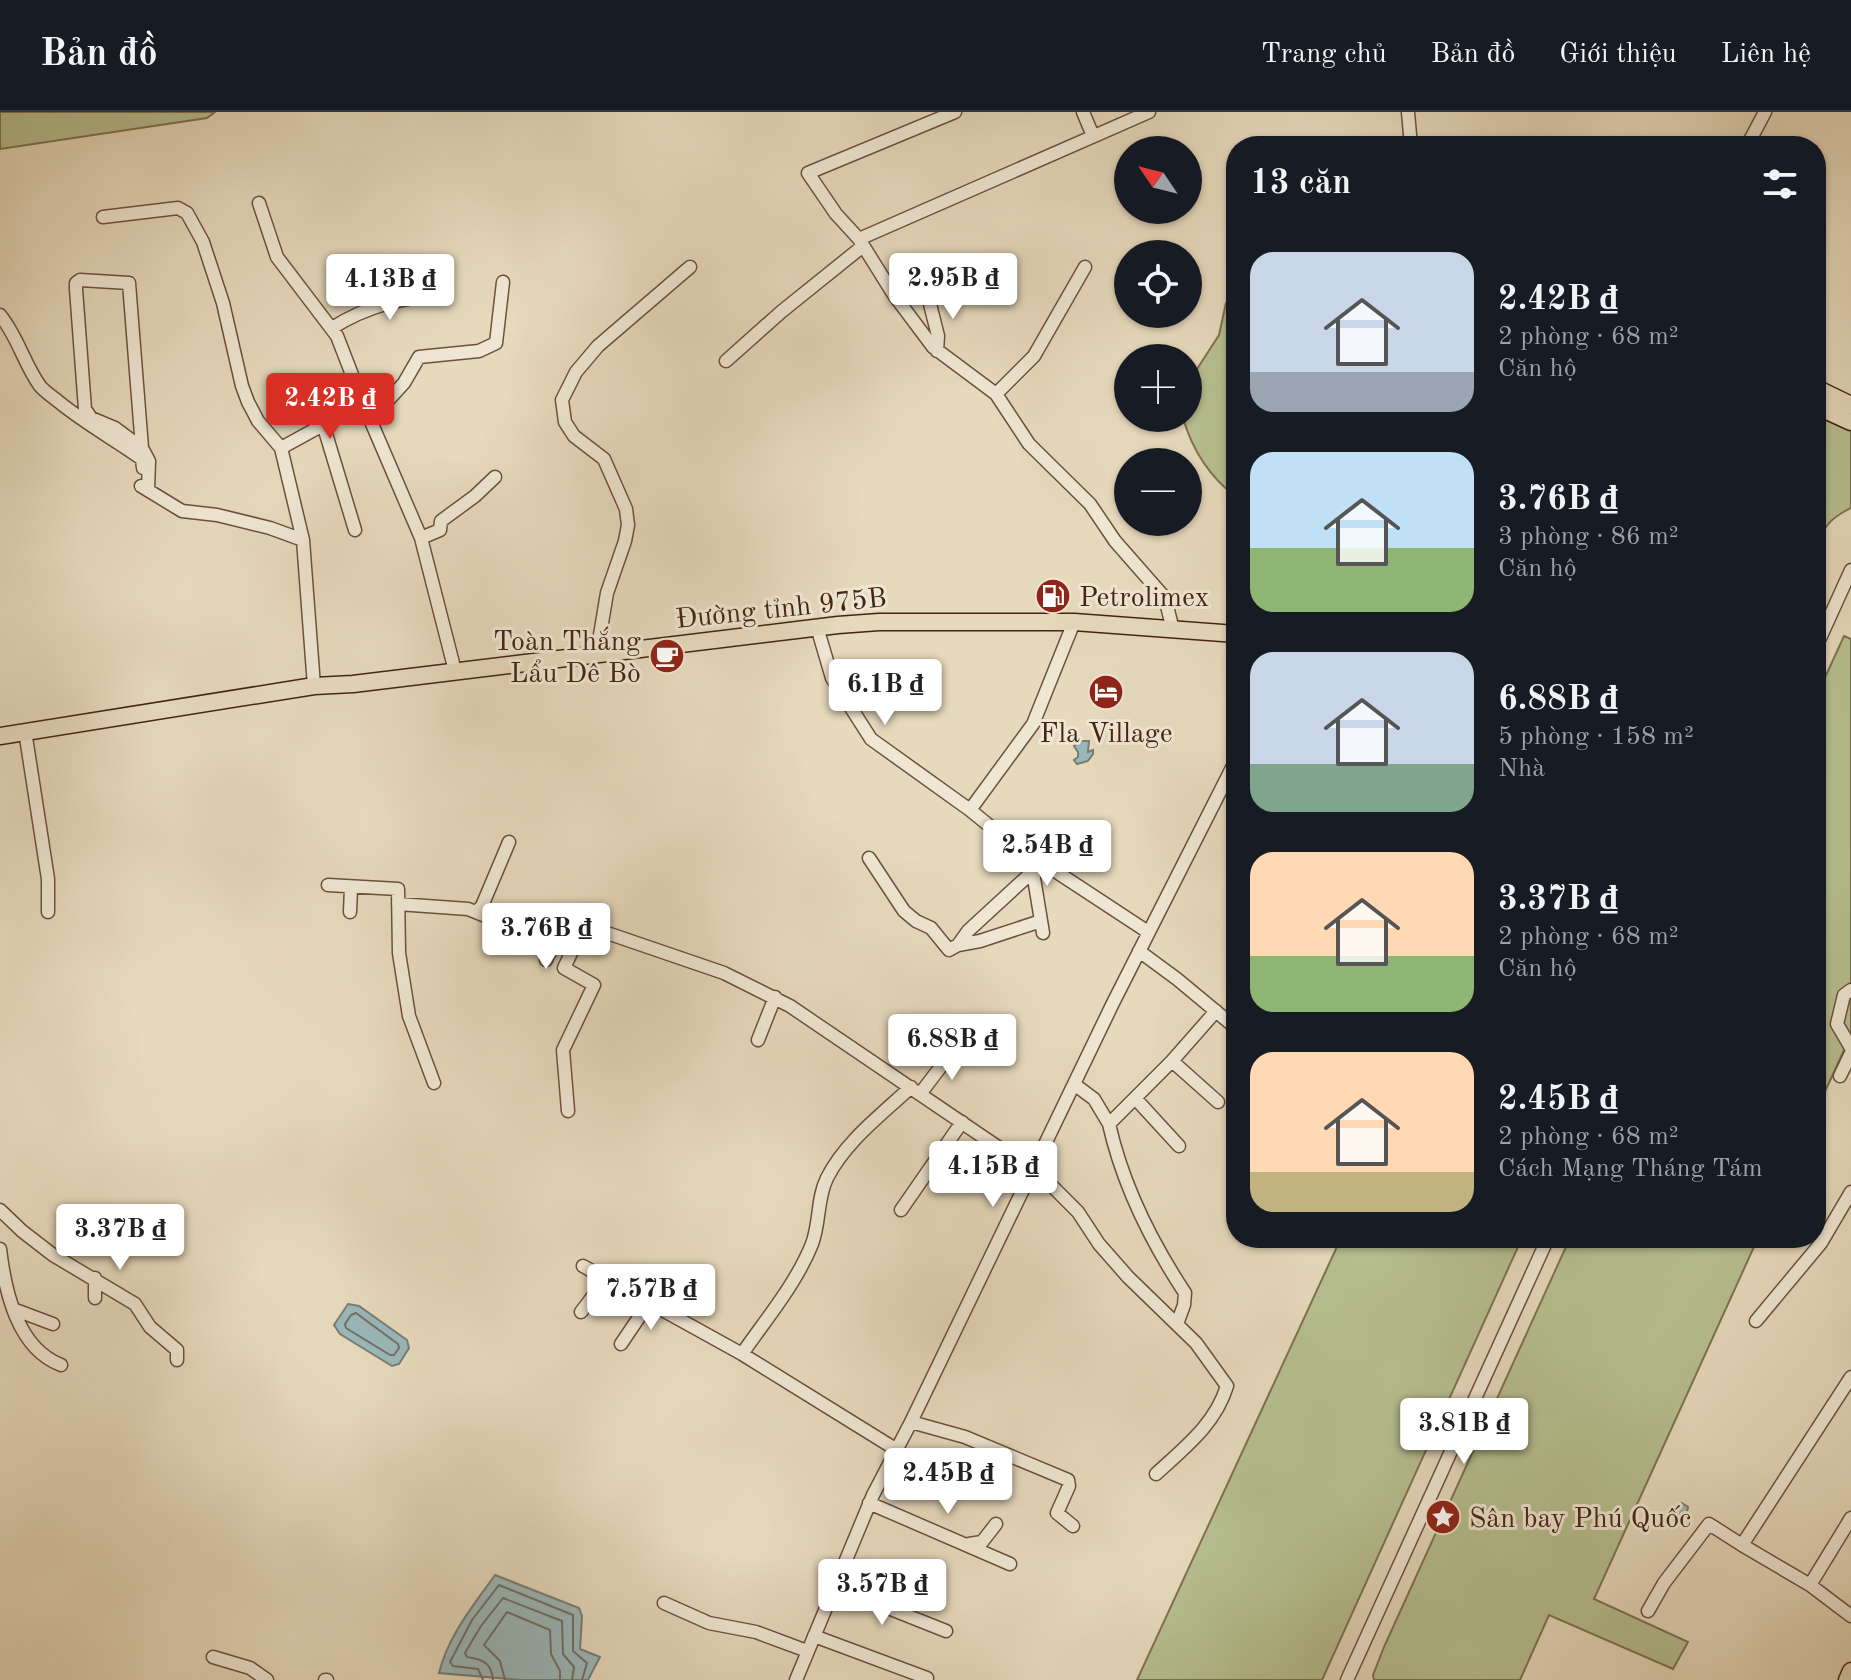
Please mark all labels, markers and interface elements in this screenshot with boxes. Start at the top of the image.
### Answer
text: Bản đồ [40,36,158,74]
text: Trang chủ [1261,41,1387,69]
text: Bản đồ [1431,41,1515,69]
text: Giới thiệu [1559,41,1677,69]
text: Liên hệ [1721,41,1811,69]
north arrow [1114,136,1202,224]
map controls [1114,136,1202,536]
icon: filters [1758,162,1802,206]
text: 13 căn [1250,167,1351,201]
button: locate [1114,240,1202,328]
pin: 2.95B ₫ [879,253,1027,321]
pin: 4.13B ₫ [316,254,464,322]
text: 2.95B ₫ [907,266,999,292]
text: 4.13B ₫ [344,267,436,293]
text: 2.42B ₫ [1498,283,1618,317]
icon: home [1314,284,1410,380]
text: 2 phòng · 68 m² [1498,324,1679,350]
button: + [1114,344,1202,432]
text: Căn hộ [1498,356,1577,382]
pin: 2.42B ₫ [256,373,404,441]
text: 2.42B ₫ [284,386,376,412]
button: − [1114,448,1202,536]
text: 3.76B ₫ [1498,483,1618,517]
icon: home [1314,484,1410,580]
text: 3 phòng · 86 m² [1498,524,1679,550]
text: Căn hộ [1498,556,1577,582]
fuel station icon: Petrolimex [1034,577,1072,615]
street label: Đường tỉnh 975B [674,585,888,635]
place label: Petrolimex [1079,585,1209,613]
place label: Toàn Thắng Lẩu Dê Bò [493,626,641,689]
cafe icon: Toàn Thắng Lẩu Dê Bò [648,637,686,675]
pin: 6.1B ₫ [820,659,950,727]
text: 6.1B ₫ [847,672,923,698]
hotel icon: Fla Village [1087,673,1125,711]
text: 6.88B ₫ [1498,683,1618,717]
icon: home [1314,684,1410,780]
place label: Fla Village [1039,721,1173,749]
text: 5 phòng · 158 m² [1498,724,1694,750]
text: Nhà [1498,756,1545,782]
pin: 2.54B ₫ [973,820,1121,888]
text: 2.54B ₫ [1001,833,1093,859]
text: 3.37B ₫ [1498,883,1618,917]
icon: home [1314,884,1410,980]
pin: 3.76B ₫ [472,903,620,971]
text: 3.76B ₫ [500,916,592,942]
text: 2 phòng · 68 m² [1498,924,1679,950]
text: Căn hộ [1498,956,1577,982]
pin: 6.88B ₫ [878,1014,1026,1082]
text: 6.88B ₫ [906,1027,998,1053]
text: 2.45B ₫ [1498,1083,1618,1117]
icon: home [1314,1084,1410,1180]
text: 2 phòng · 68 m² [1498,1124,1679,1150]
pin: 4.15B ₫ [919,1141,1067,1209]
text: 4.15B ₫ [947,1154,1039,1180]
text: Cách Mạng Tháng Tám [1498,1156,1763,1182]
pin: 3.37B ₫ [46,1204,194,1272]
text: 3.37B ₫ [74,1217,166,1243]
pin: 7.57B ₫ [577,1264,725,1332]
text: 7.57B ₫ [605,1277,697,1303]
pin: 3.81B ₫ [1390,1398,1538,1466]
text: 3.81B ₫ [1418,1411,1510,1437]
pin: 2.45B ₫ [874,1448,1022,1516]
text: 2.45B ₫ [902,1461,994,1487]
place icon: Sân bay Phú Quốc [1424,1498,1462,1536]
place label: Sân bay Phú Quốc [1469,1505,1691,1534]
pin: 3.57B ₫ [808,1559,956,1627]
text: 3.57B ₫ [836,1572,928,1598]

